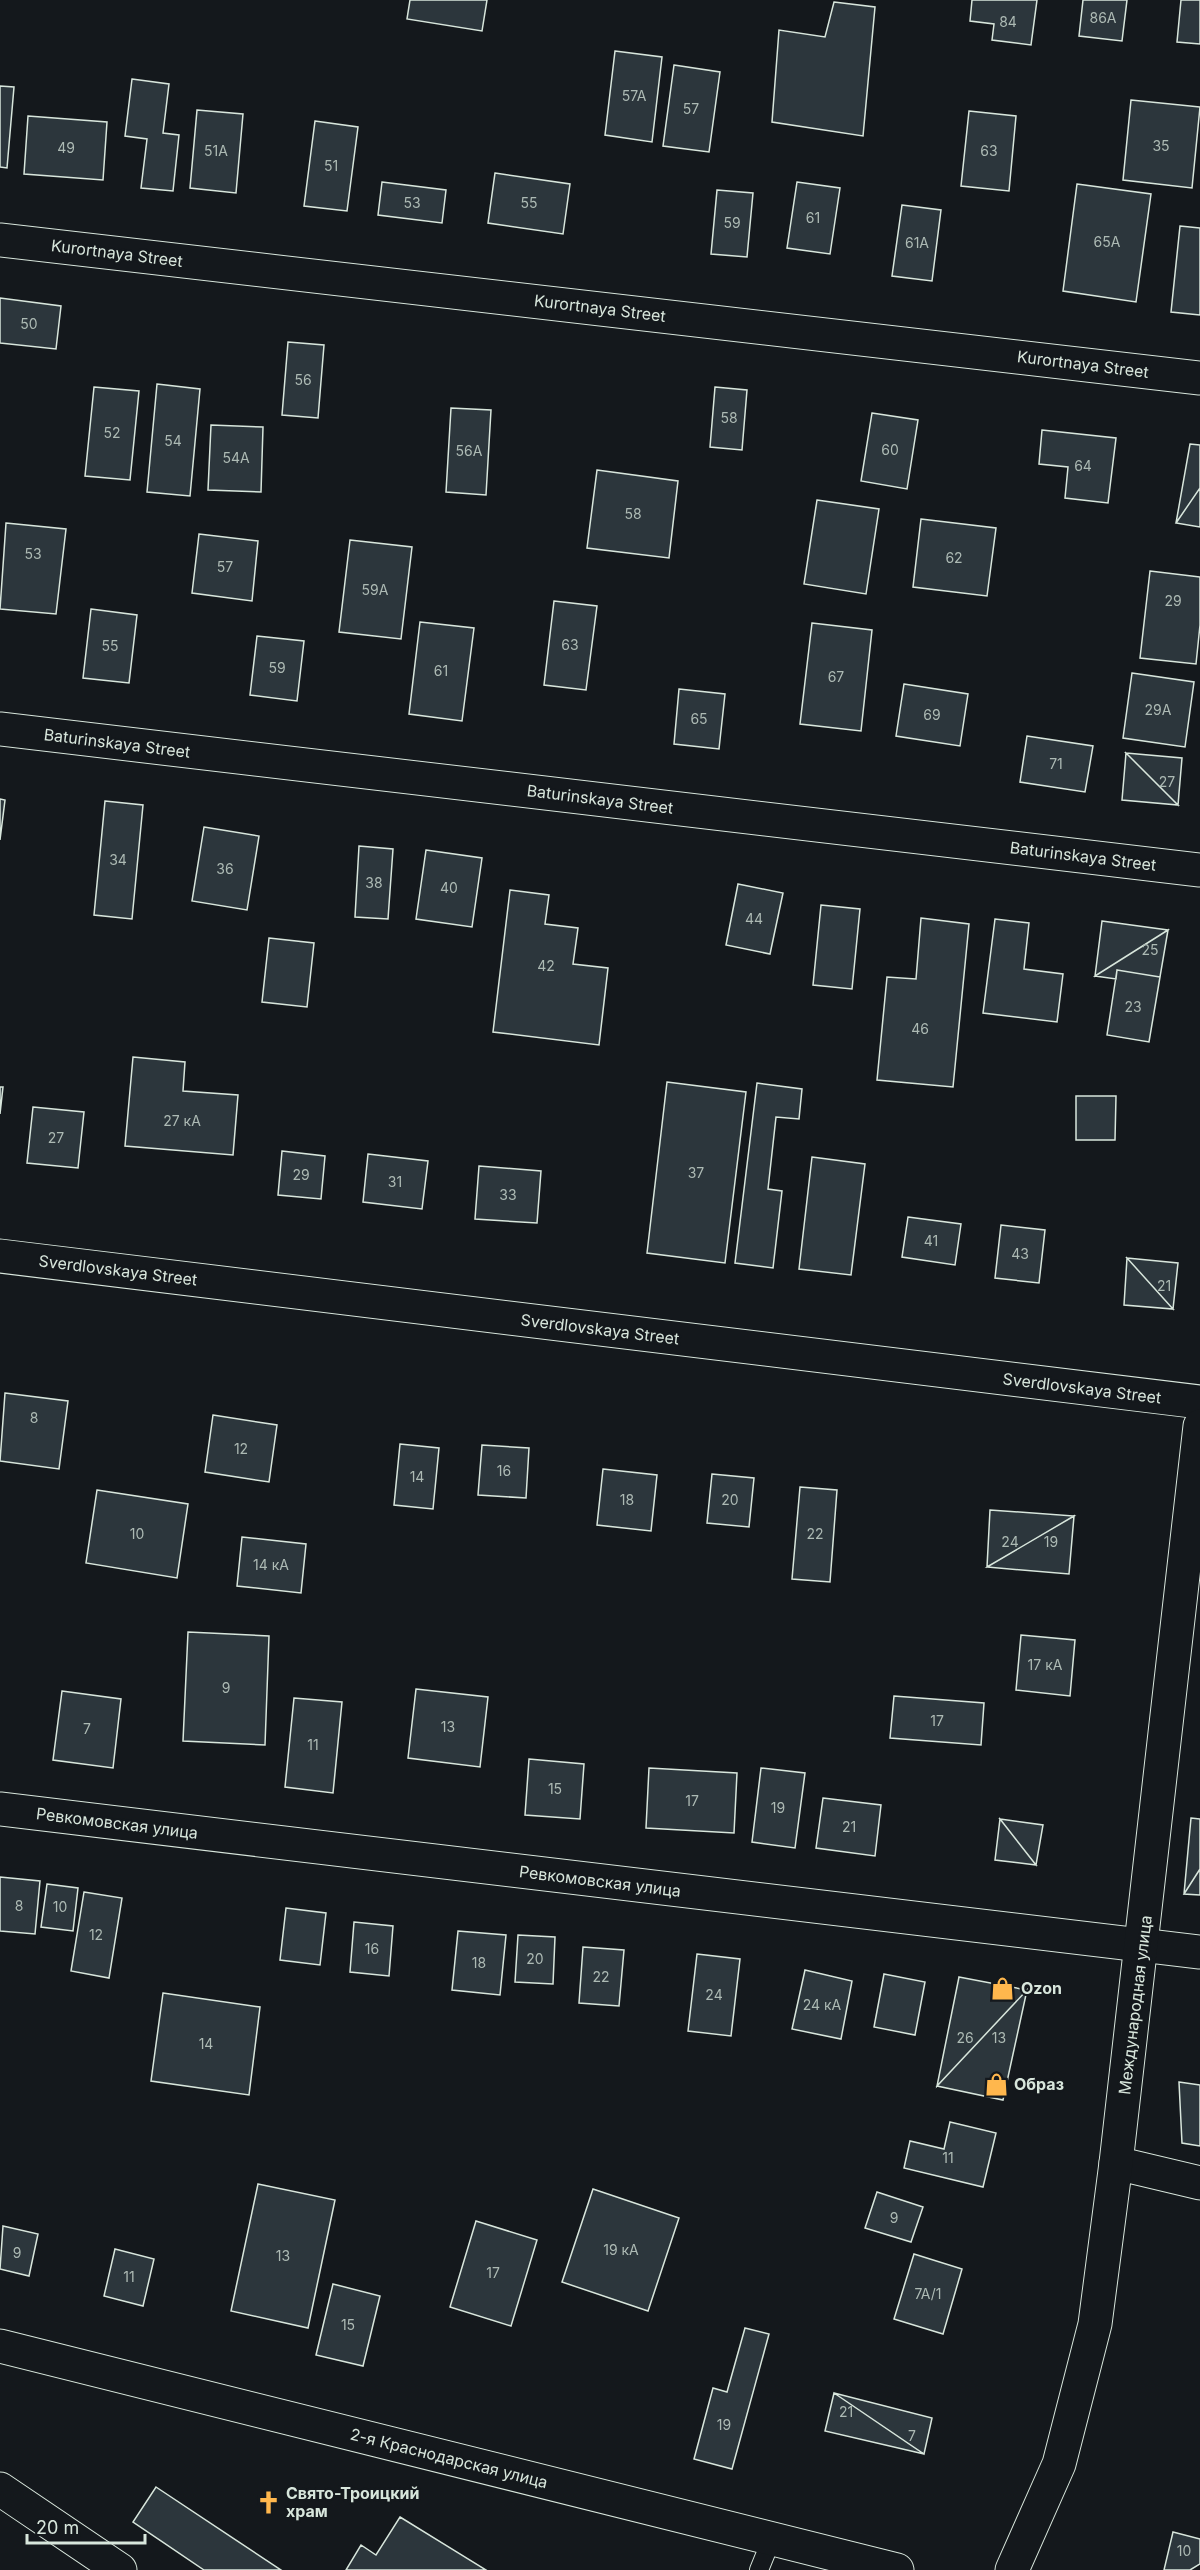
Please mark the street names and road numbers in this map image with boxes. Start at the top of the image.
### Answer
street label: Kurortnaya Street [50,235,184,271]
street label: Kurortnaya Street [533,290,667,326]
street label: Kurortnaya Street [1016,346,1150,382]
street label: Baturinskaya Street [43,724,191,762]
street label: Baturinskaya Street [526,780,674,818]
street label: Baturinskaya Street [1009,837,1157,875]
street label: Sverdlovskaya Street [38,1250,198,1290]
street label: Sverdlovskaya Street [520,1309,680,1349]
street label: Sverdlovskaya Street [1002,1368,1162,1408]
street label: Ревкомовская улица [35,1803,199,1843]
street label: Ревкомовская улица [518,1861,682,1901]
street label: Международная улица [1114,1914,1156,2096]
street label: 2-я Краснодарская улица [348,2424,550,2492]

